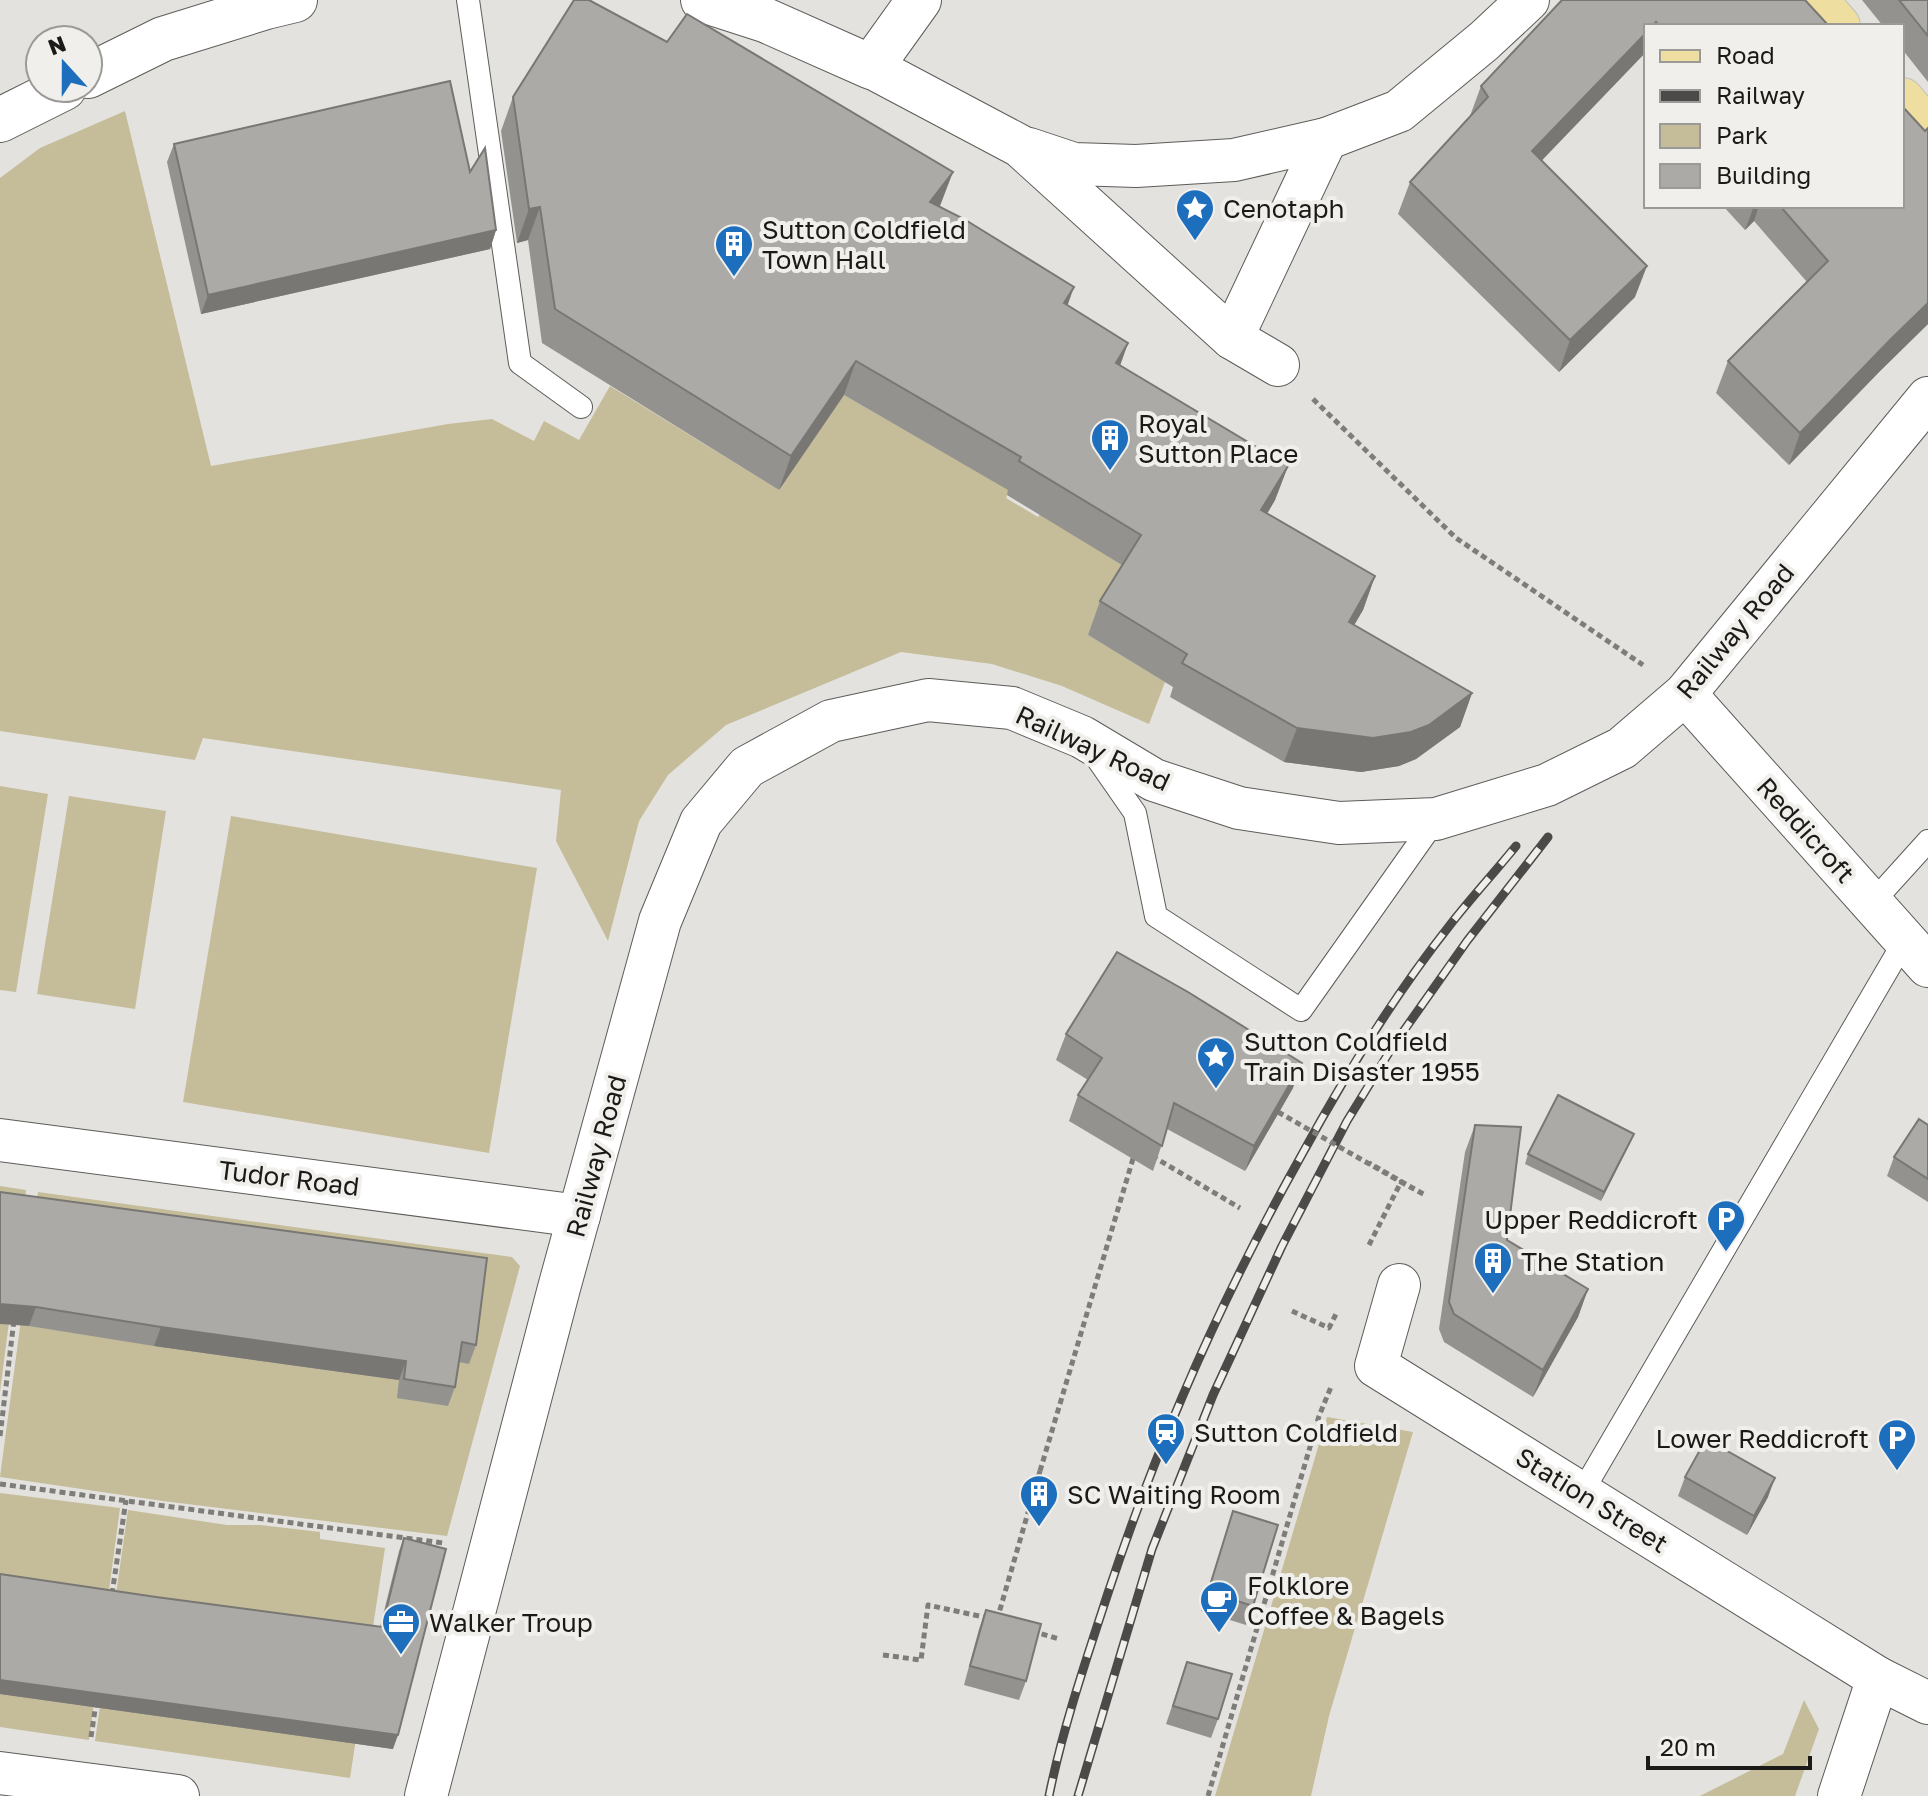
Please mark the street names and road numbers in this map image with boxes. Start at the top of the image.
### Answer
street label: Railway Road [1670,557,1800,705]
street label: Railway Road [1011,699,1175,797]
street label: Reddicroft [1751,771,1861,889]
street label: Railway Road [559,1072,633,1240]
street label: Tudor Road [217,1154,361,1202]
street label: Station Street [1510,1441,1674,1559]

